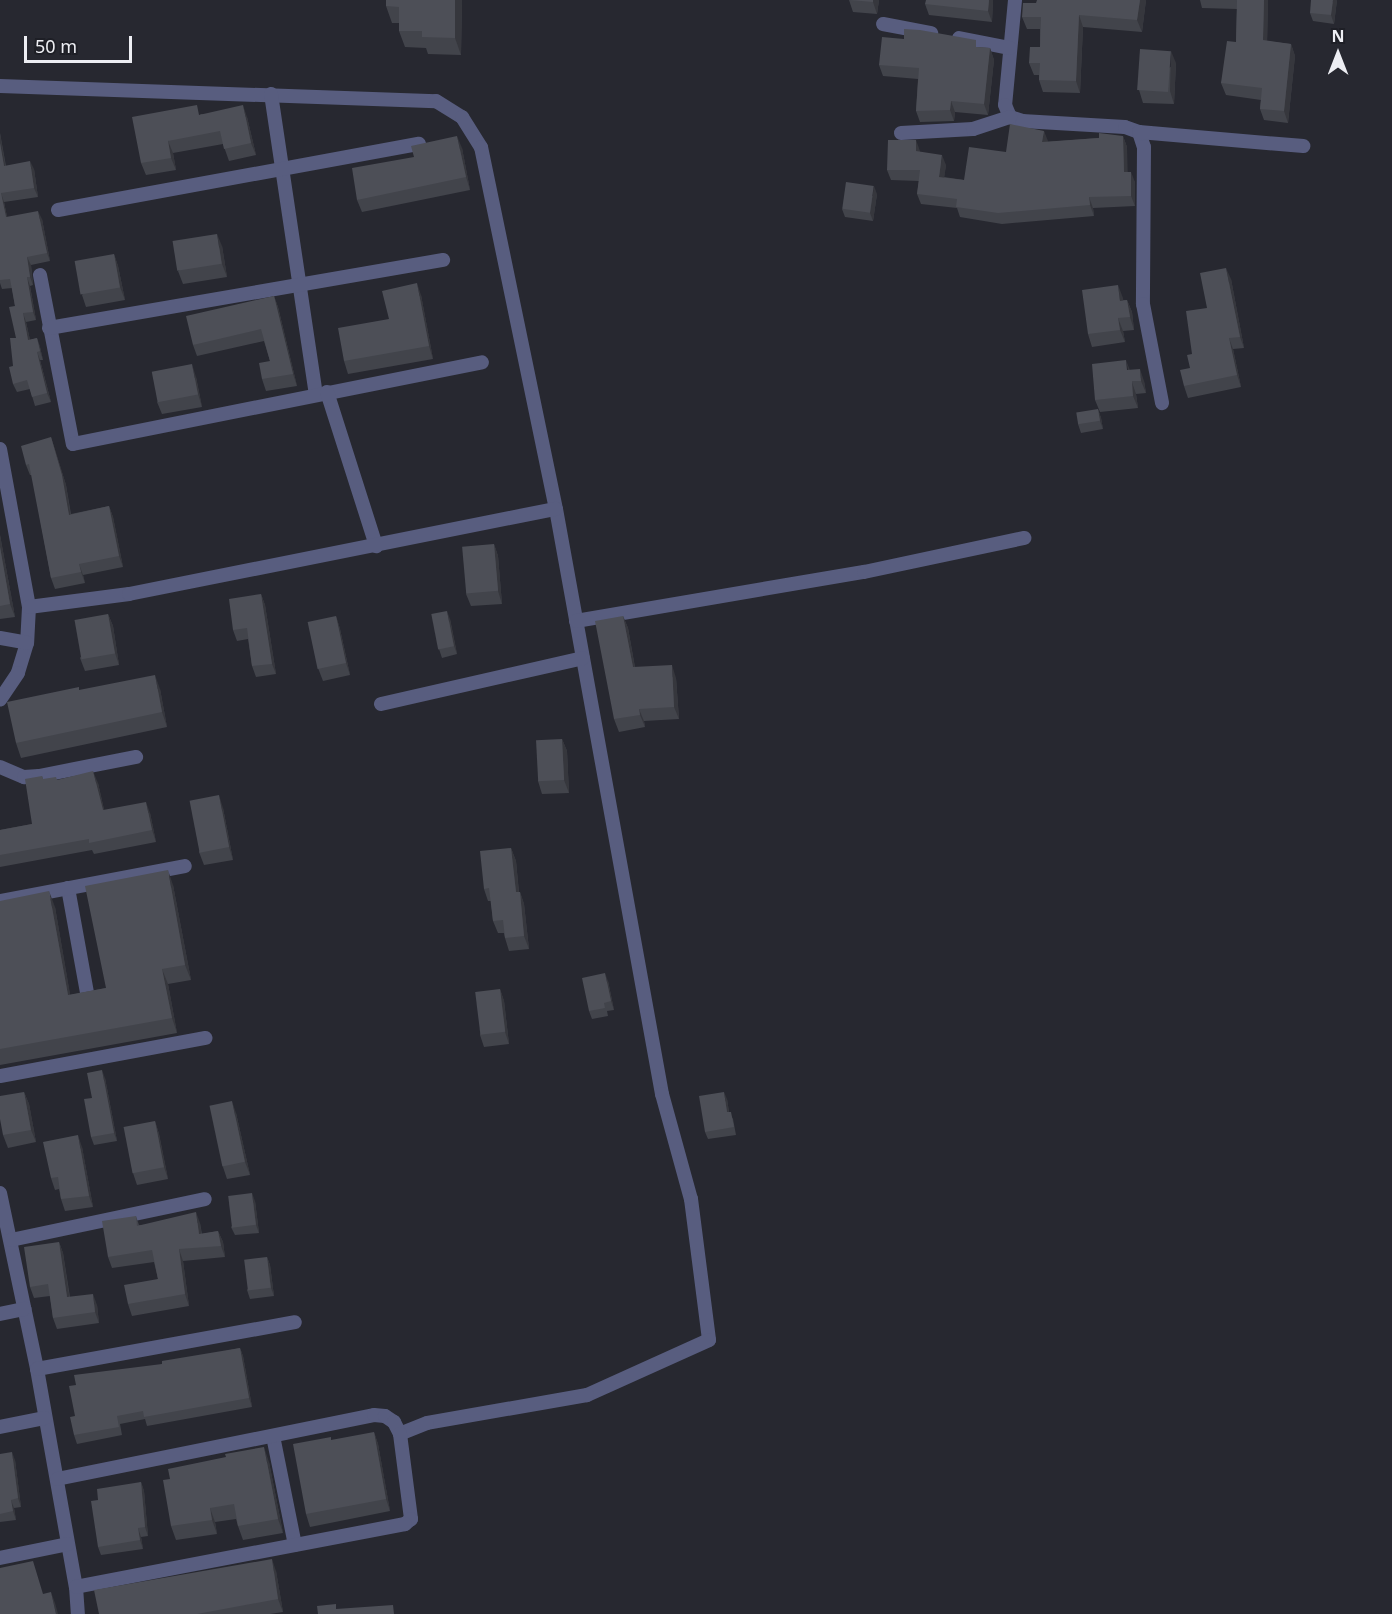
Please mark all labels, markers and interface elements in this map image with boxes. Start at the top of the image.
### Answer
scale bar [27,24,135,62]
north arrow [1308,24,1368,84]
text: N [1331,25,1345,47]
text: 50 m [35,34,77,58]

